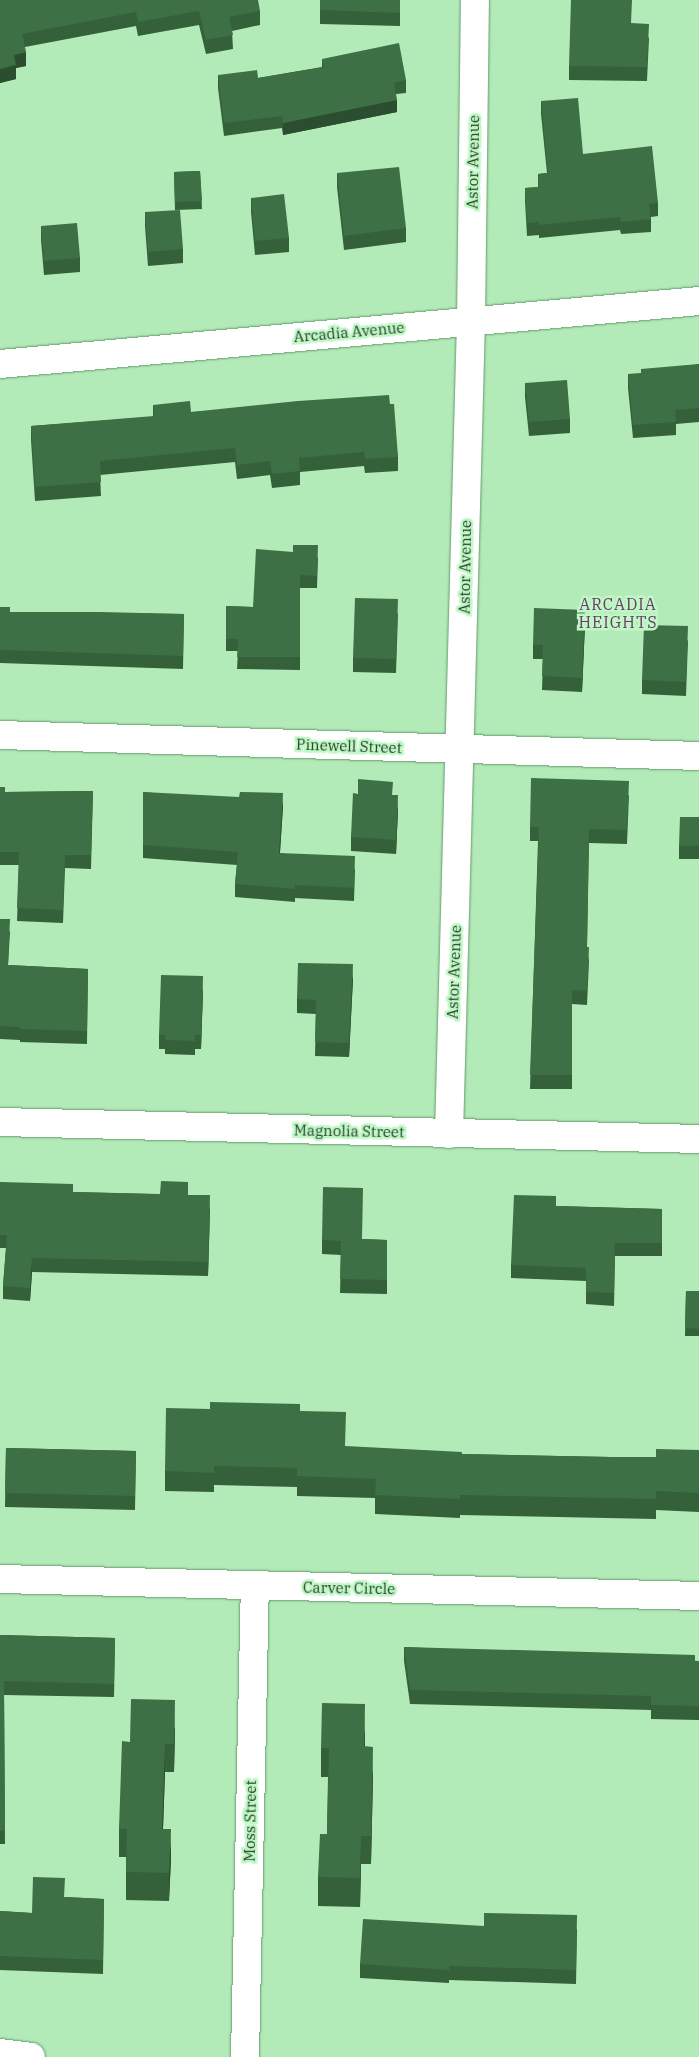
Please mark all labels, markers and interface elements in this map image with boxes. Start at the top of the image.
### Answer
street label: Astor Avenue [463,115,483,209]
street label: Arcadia Avenue [293,318,405,346]
street label: Astor Avenue [455,520,475,614]
district label: ARCADIA HEIGHTS [578,594,658,632]
street label: Pinewell Street [296,735,402,757]
street label: Astor Avenue [443,925,465,1019]
street label: Magnolia Street [294,1121,404,1141]
street label: Carver Circle [303,1578,395,1598]
street label: Moss Street [240,1780,260,1862]

